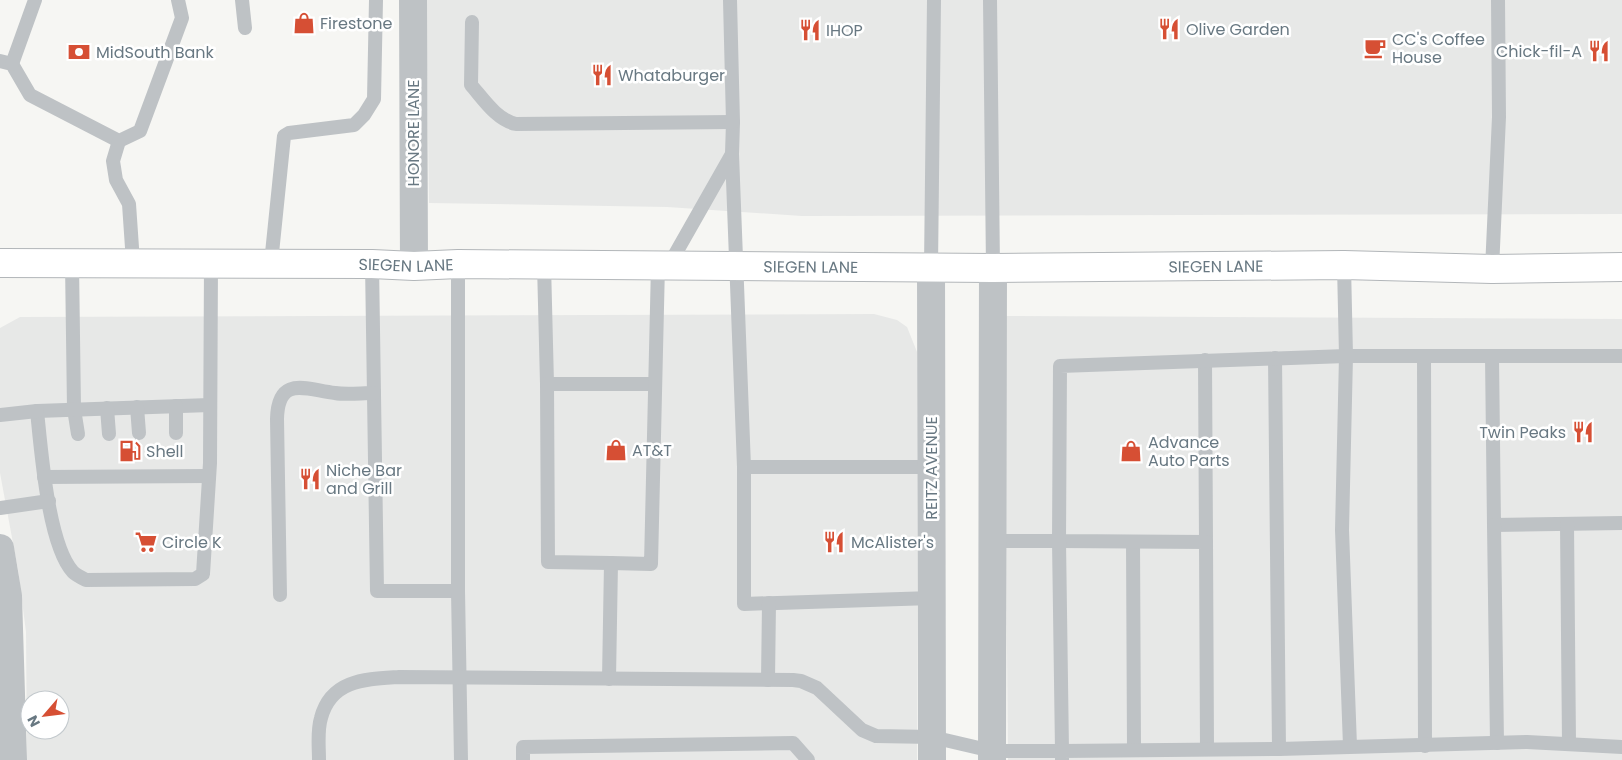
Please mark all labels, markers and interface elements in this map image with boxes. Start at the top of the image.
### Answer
shop icon: Firestone [291,10,317,36]
place label: Firestone [320,12,393,35]
restaurant icon: Olive Garden [1156,16,1182,42]
restaurant icon: IHOP [797,17,823,43]
place label: Olive Garden [1186,18,1290,41]
place label: IHOP [826,19,863,42]
place label: CC's Coffee House [1392,28,1485,69]
cafe icon: CC's Coffee House [1362,35,1388,61]
restaurant icon: Chick-fil-A [1586,38,1612,64]
bank icon: MidSouth Bank [66,39,92,65]
place label: Chick-fil-A [1496,40,1582,63]
place label: MidSouth Bank [96,41,215,64]
restaurant icon: Whataburger [589,62,615,88]
place label: Whataburger [618,64,725,87]
street label: HONORE LANE [402,80,425,186]
street label: SIEGEN LANE [358,253,454,278]
street label: SIEGEN LANE [763,255,858,279]
street label: SIEGEN LANE [1168,255,1263,279]
street label: REITZ AVENUE [920,416,943,520]
restaurant icon: Twin Peaks [1570,419,1596,445]
place label: Twin Peaks [1479,421,1566,444]
place label: Advance Auto Parts [1148,431,1230,472]
shop icon: AT&T [603,437,629,463]
fuel station icon: Shell [117,438,143,464]
shop icon: Advance Auto Parts [1118,438,1144,464]
place label: AT&T [632,439,672,462]
place label: Shell [146,440,183,463]
place label: Niche Bar and Grill [326,459,402,500]
restaurant icon: Niche Bar and Grill [297,466,323,492]
supermarket icon: Circle K [133,529,159,555]
restaurant icon: McAlister's [821,529,847,555]
place label: Circle K [162,531,222,554]
place label: McAlister's [851,531,934,554]
north arrow [20,690,70,740]
text: N [22,712,45,730]

